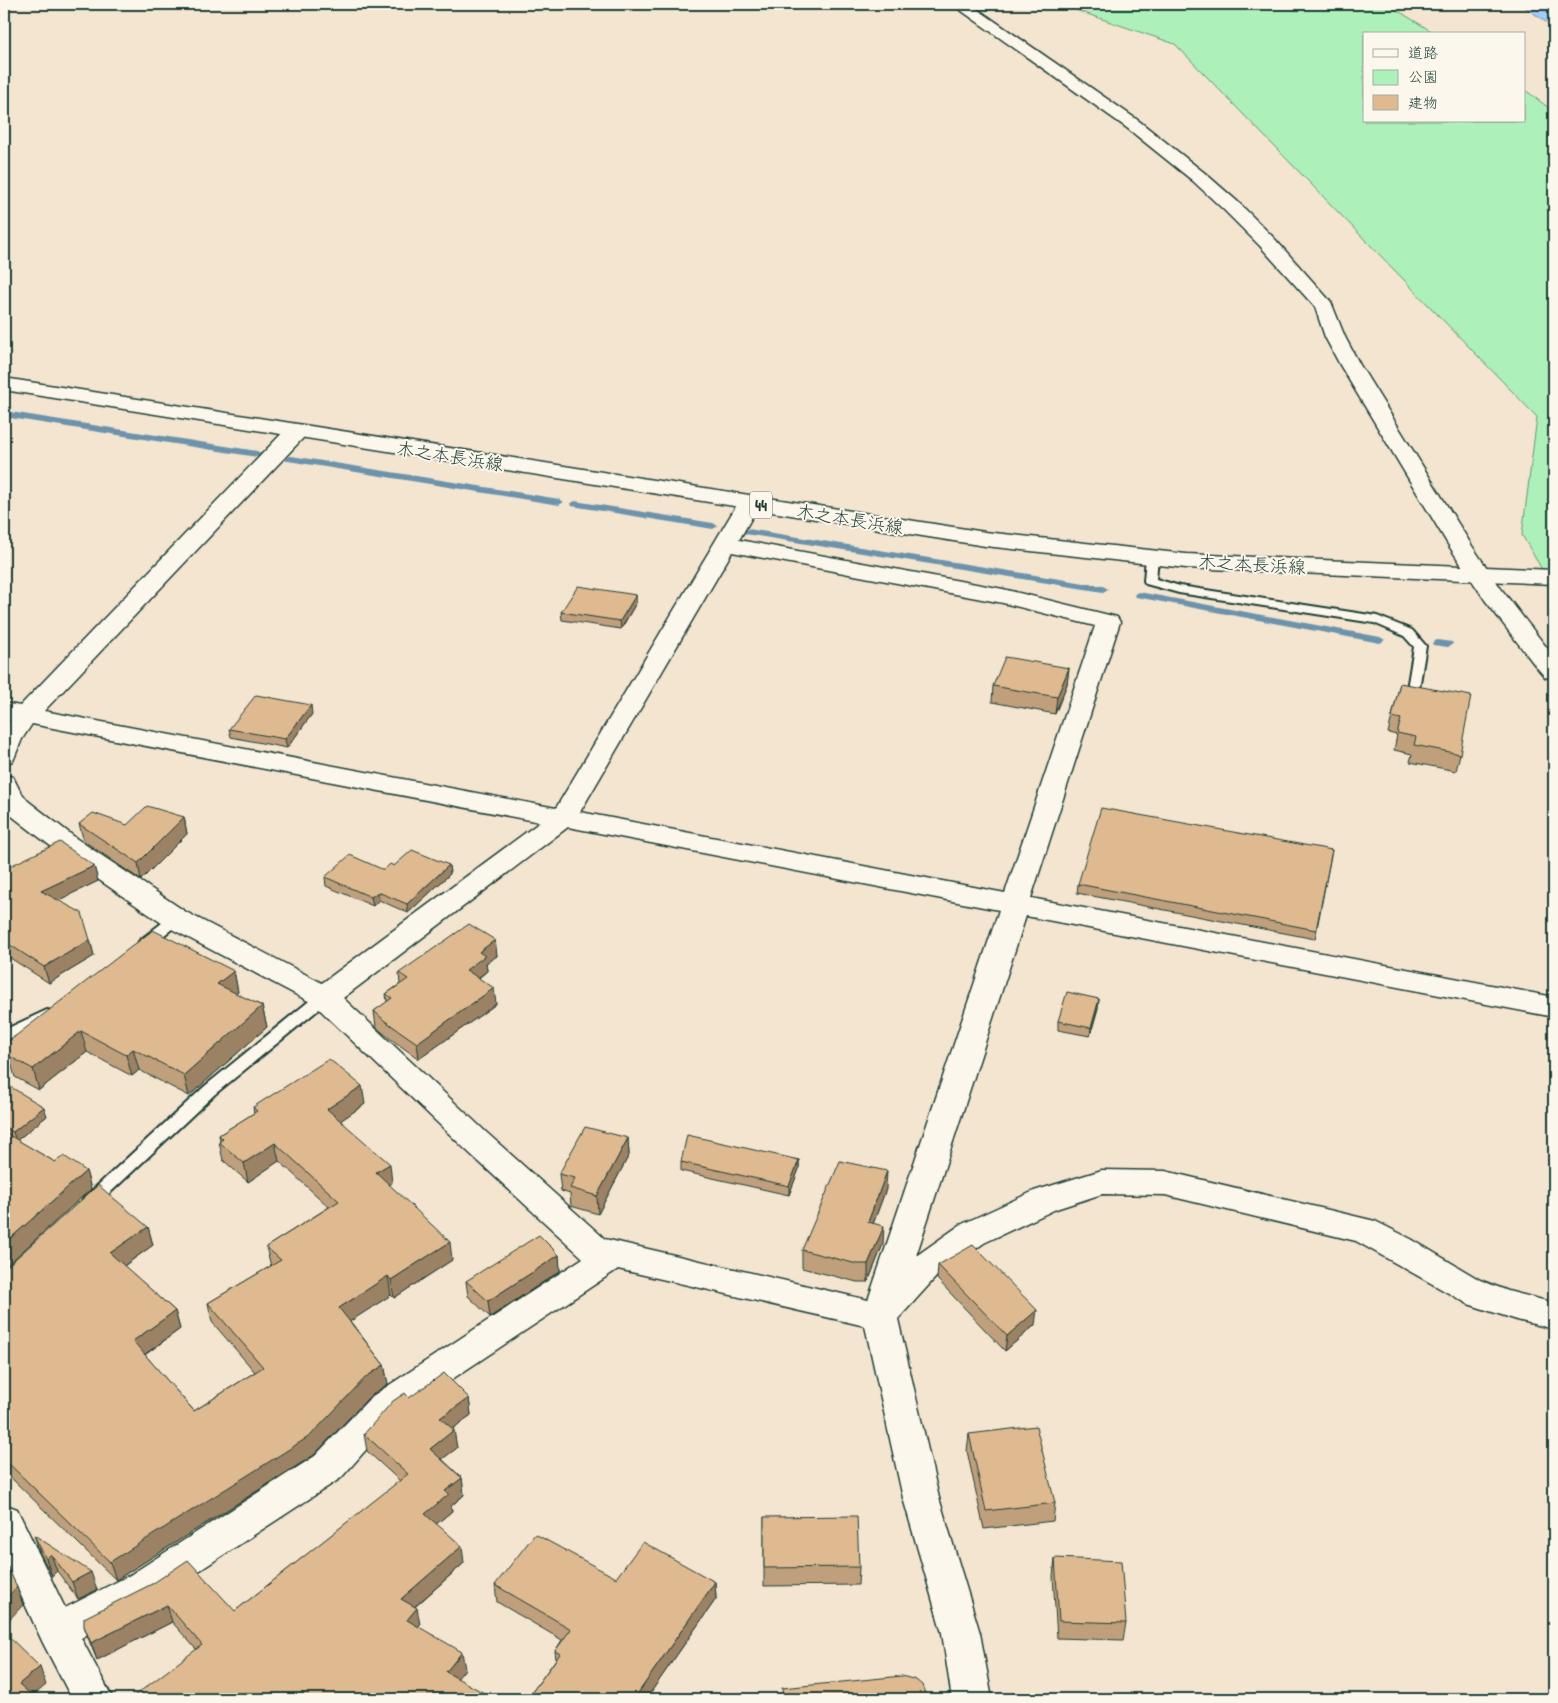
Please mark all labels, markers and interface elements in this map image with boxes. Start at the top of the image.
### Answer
legend [1363,32,1526,122]
text: 道路 [1408,42,1438,63]
text: 公園 [1408,66,1438,87]
text: 建物 [1408,92,1438,113]
street label: 木之本長浜線 [395,435,505,477]
road number: 44 [750,492,772,518]
street label: 木之本長浜線 [795,498,905,540]
street label: 木之本長浜線 [1197,549,1307,579]

